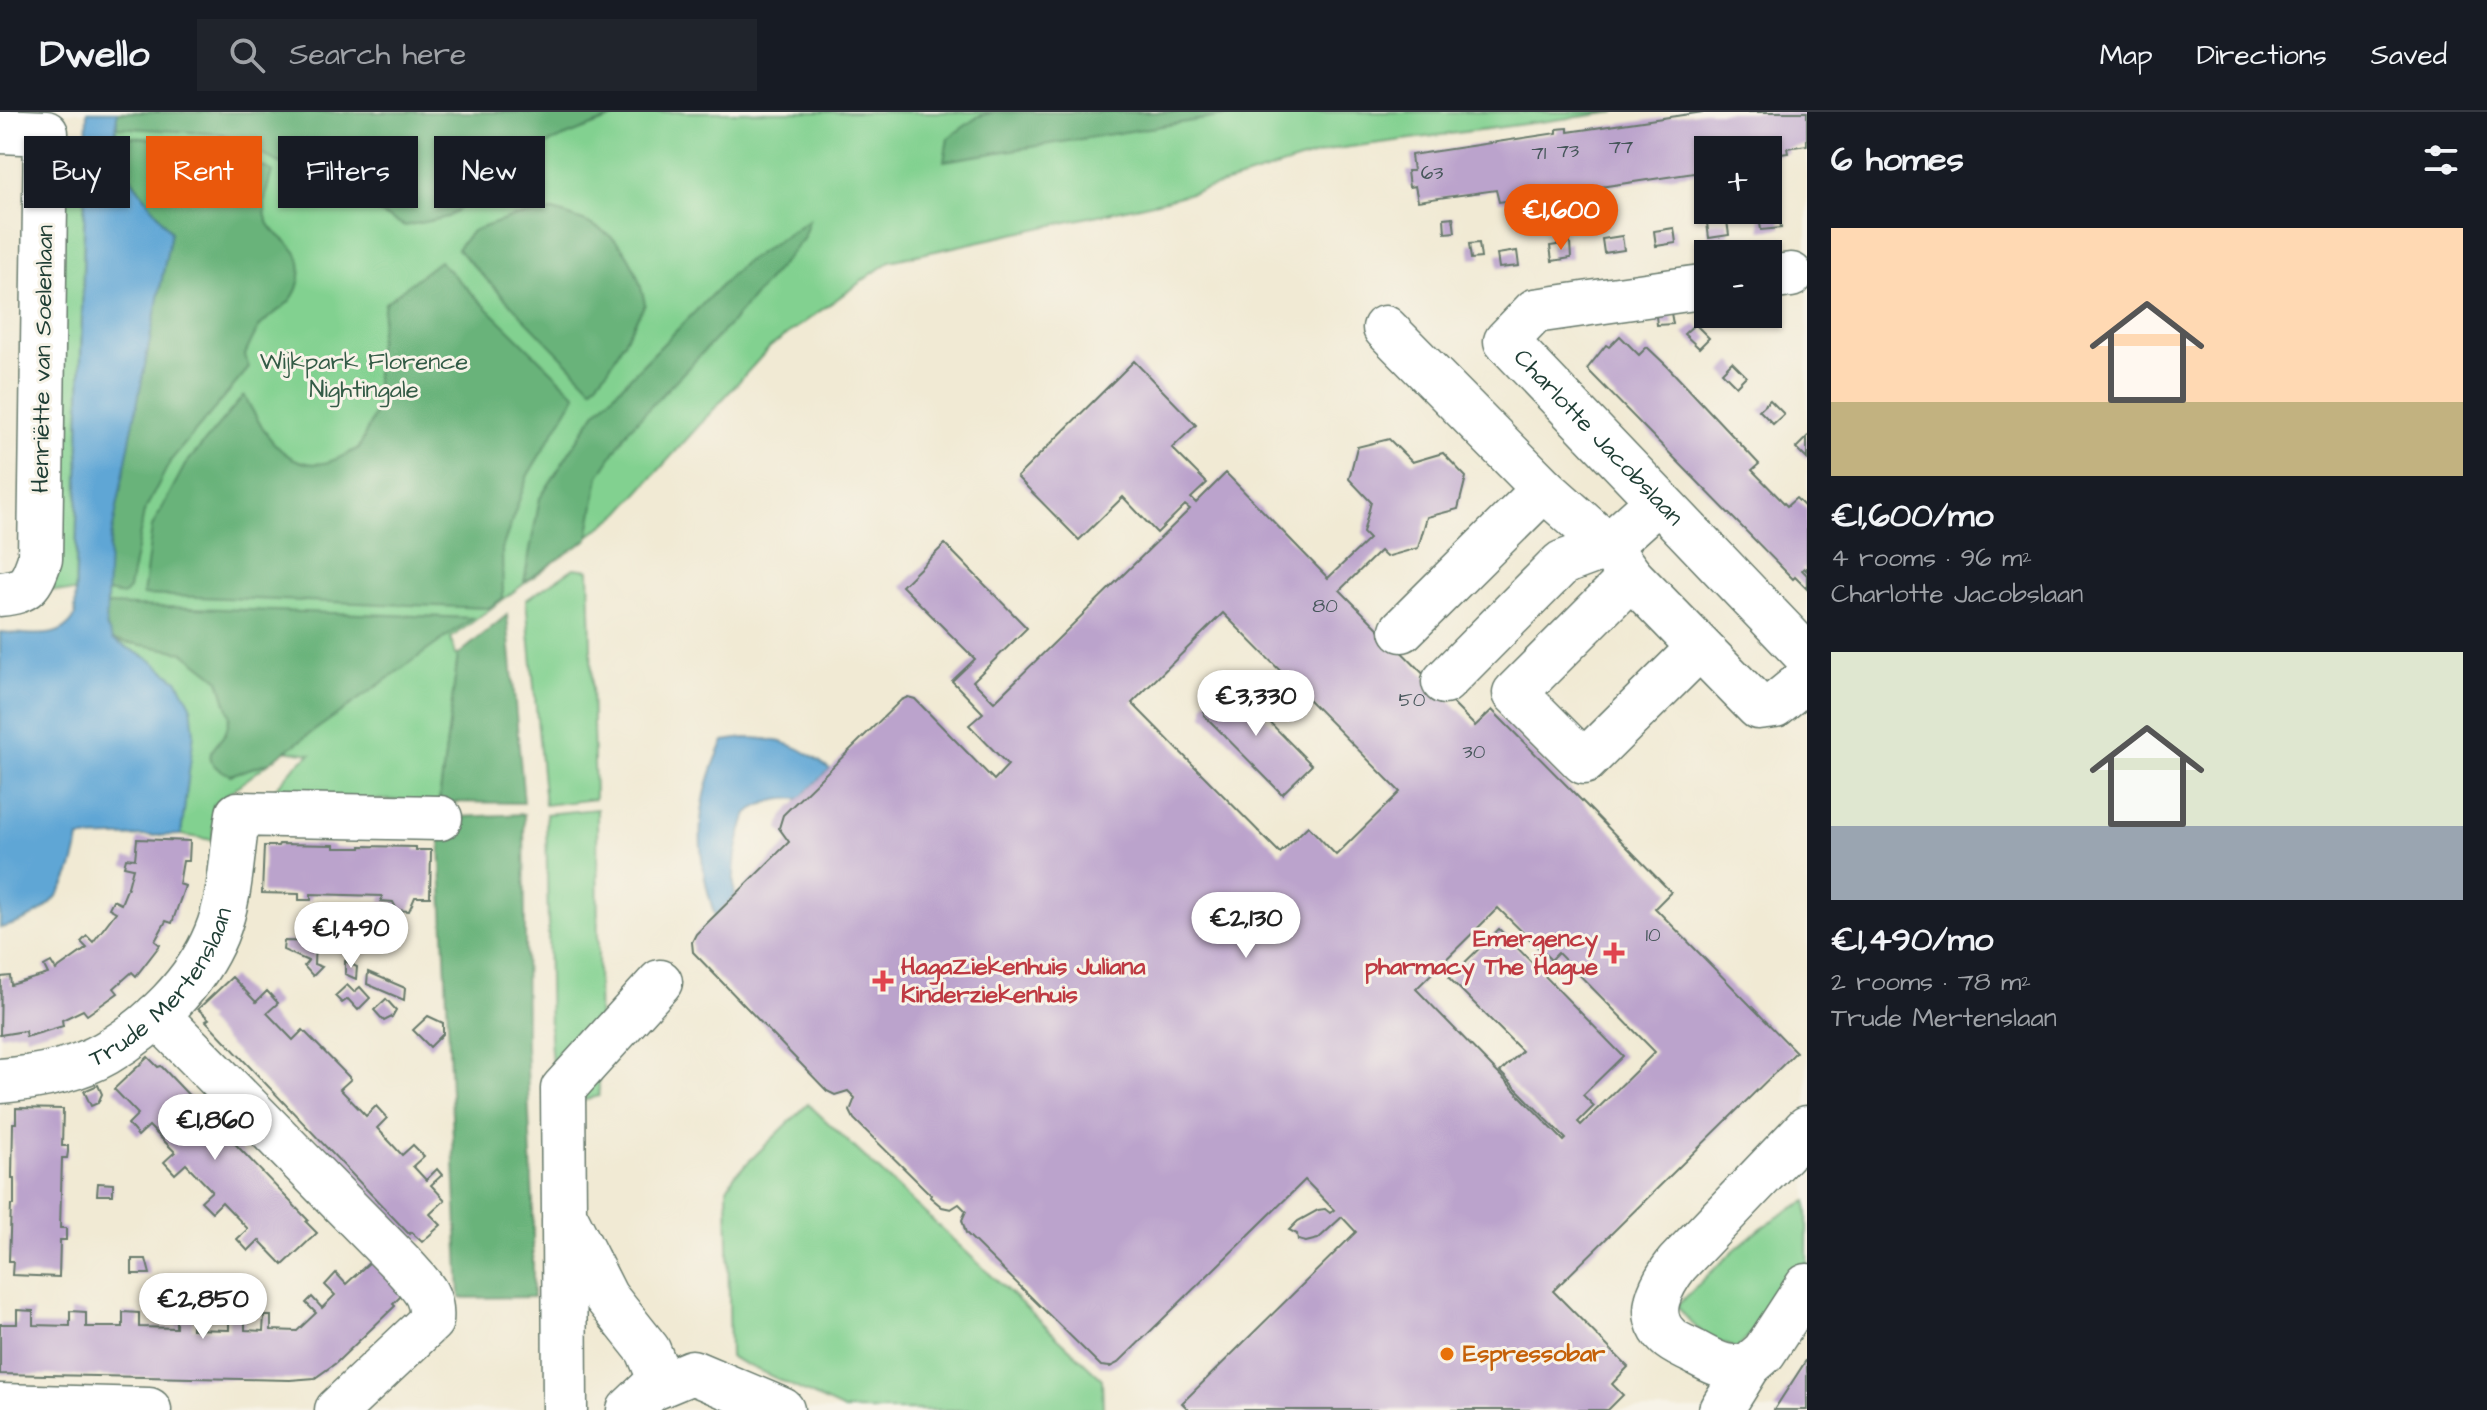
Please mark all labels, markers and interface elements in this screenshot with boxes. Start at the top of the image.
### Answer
search box [197,19,757,91]
text: Dwello [40,29,149,81]
icon: search [225,33,269,77]
text: Search here [289,34,466,76]
text: Map [2100,36,2153,75]
text: Directions [2197,36,2327,75]
text: Saved [2371,36,2447,75]
house number: 77 [1609,133,1633,161]
chip: Buy [24,136,130,208]
chip: Rent [146,136,262,208]
chip: Filters [278,136,418,208]
chip: New [434,136,545,208]
map controls [1694,136,1782,328]
button: + [1694,136,1782,224]
text: 6 homes [1831,136,1964,184]
house number: 73 [1557,137,1579,165]
icon: filters [2419,138,2463,182]
house number: 71 [1532,139,1547,167]
house number: 63 [1421,159,1443,187]
pin: €1,600 [1496,184,1626,252]
text: €1,600 [1522,192,1600,228]
street label: Henriëtte van Soelenlaan [24,224,62,494]
button: − [1694,240,1782,328]
icon: home [2075,280,2219,424]
street label: Charlotte Jacobslaan [1505,342,1691,533]
park label: Wijkpark Florence Nightingale [260,345,468,408]
text: €1,600/mo [1831,492,1994,540]
text: 4 rooms · 96 m² [1831,540,2032,576]
text: Charlotte Jacobslaan [1831,576,2083,612]
house number: 80 [1312,592,1338,620]
pin: €3,330 [1191,670,1321,738]
text: €3,330 [1215,678,1297,714]
house number: 50 [1399,686,1426,714]
icon: home [2075,704,2219,848]
house number: 30 [1463,738,1486,766]
pin: €2,130 [1181,892,1311,960]
text: €2,130 [1209,900,1283,936]
pin: €1,490 [286,902,416,970]
street label: Trude Mertenslaan [84,904,241,1076]
text: €1,490 [312,910,390,946]
text: €1,490/mo [1831,916,1993,964]
house number: 10 [1645,921,1661,949]
place label: Emergency pharmacy The Hague [1365,922,1599,986]
marker: Emergency pharmacy The Hague [1605,944,1623,962]
place label: HagaZiekenhuis Juliana Kinderziekenhuis [901,950,1146,1012]
text: 2 rooms · 78 m² [1831,964,2031,1000]
marker: HagaZiekenhuis Juliana Kinderziekenhuis [872,970,894,992]
text: Trude Mertenslaan [1831,1000,2057,1036]
pin: €1,860 [150,1094,280,1162]
text: €1,860 [176,1102,254,1138]
pin: €2,850 [138,1273,268,1341]
text: €2,850 [157,1281,249,1317]
place label: Espressobar [1463,1337,1606,1371]
marker: Espressobar [1438,1345,1456,1363]

